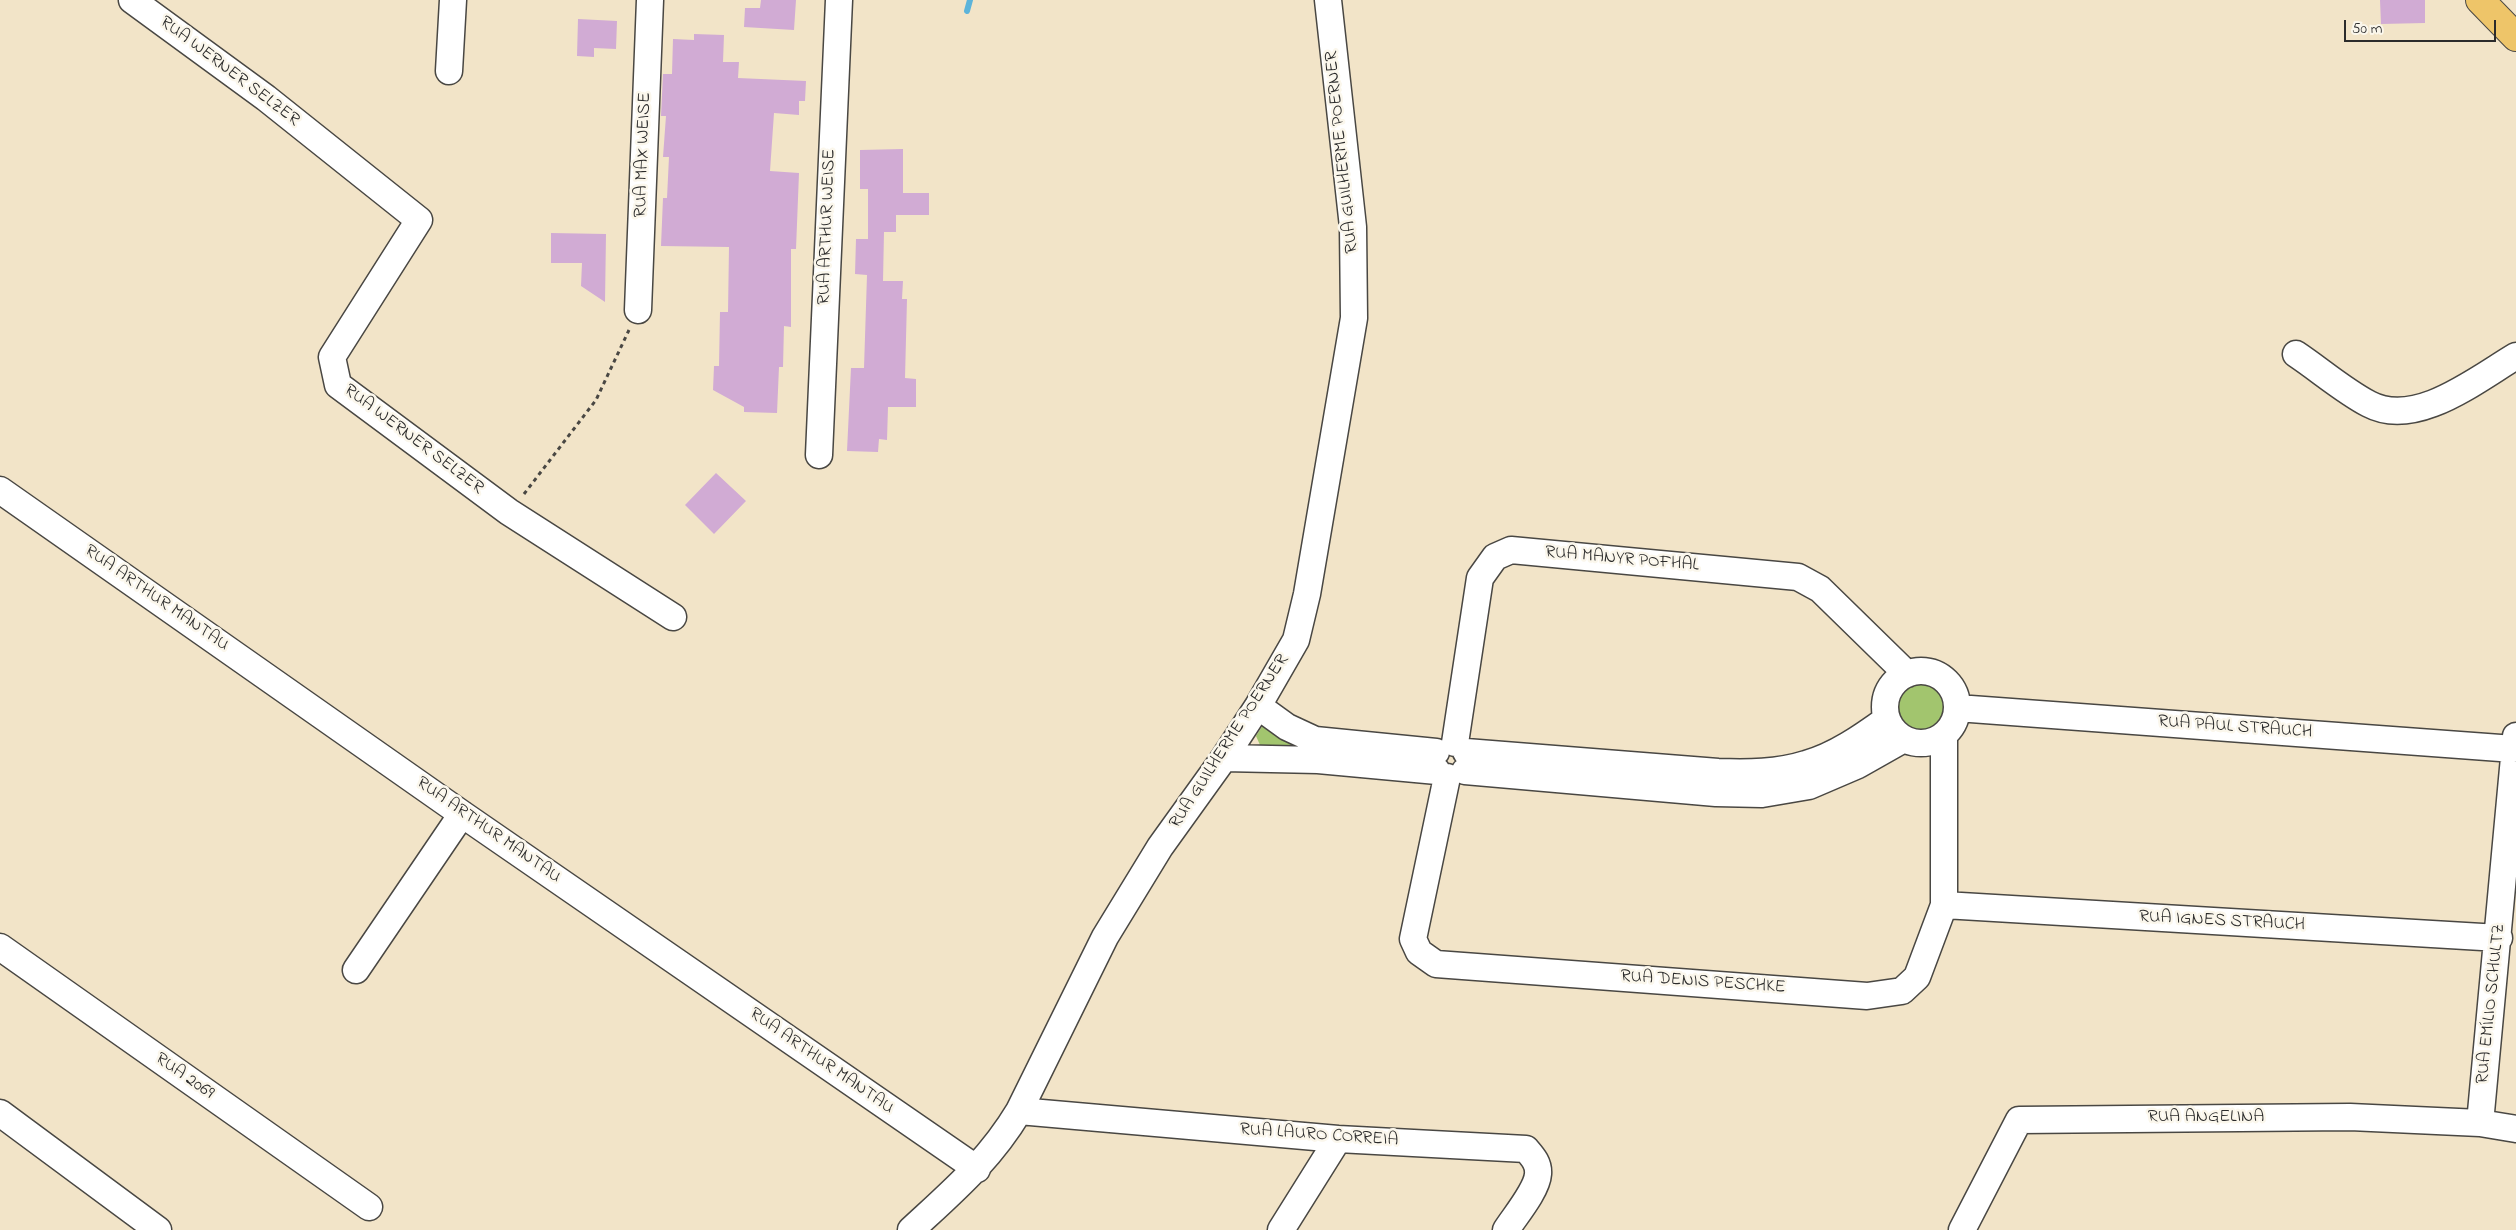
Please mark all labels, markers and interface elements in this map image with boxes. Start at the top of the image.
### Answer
scale bar [2346,10,2498,42]
street label: RUA WERNER SELZER [155,12,303,132]
text: 50 m [2352,18,2382,40]
street label: RUA GUILHERME POERNER [1322,50,1364,254]
street label: RUA MAX WEISE [631,92,657,218]
street label: RUA ARTHUR WEISE [814,149,842,305]
street label: RUA WERNER SELZER [339,380,487,500]
street label: RUA ARTHUR MANTAU [80,541,232,657]
street label: RUA MANYR POFHAL [1544,543,1700,577]
street label: RUA GUILHERME POERNER [1166,651,1294,833]
street label: RUA PAUL STRAUCH [2157,712,2313,744]
street label: RUA ARTHUR MANTAU [412,773,564,889]
street label: RUA IGNES STRAUCH [2138,907,2306,937]
street label: RUA EMÍLIO SCHULTZ [2473,923,2511,1085]
street label: RUA DENIS PESCHKE [1620,966,1786,1000]
street label: RUA ARTHUR MANTAU [745,1004,897,1120]
street label: RUA 2069 [150,1049,218,1105]
street label: RUA ANGELINA [2148,1107,2264,1129]
street label: RUA LAURO CORREIA [1239,1120,1399,1152]

